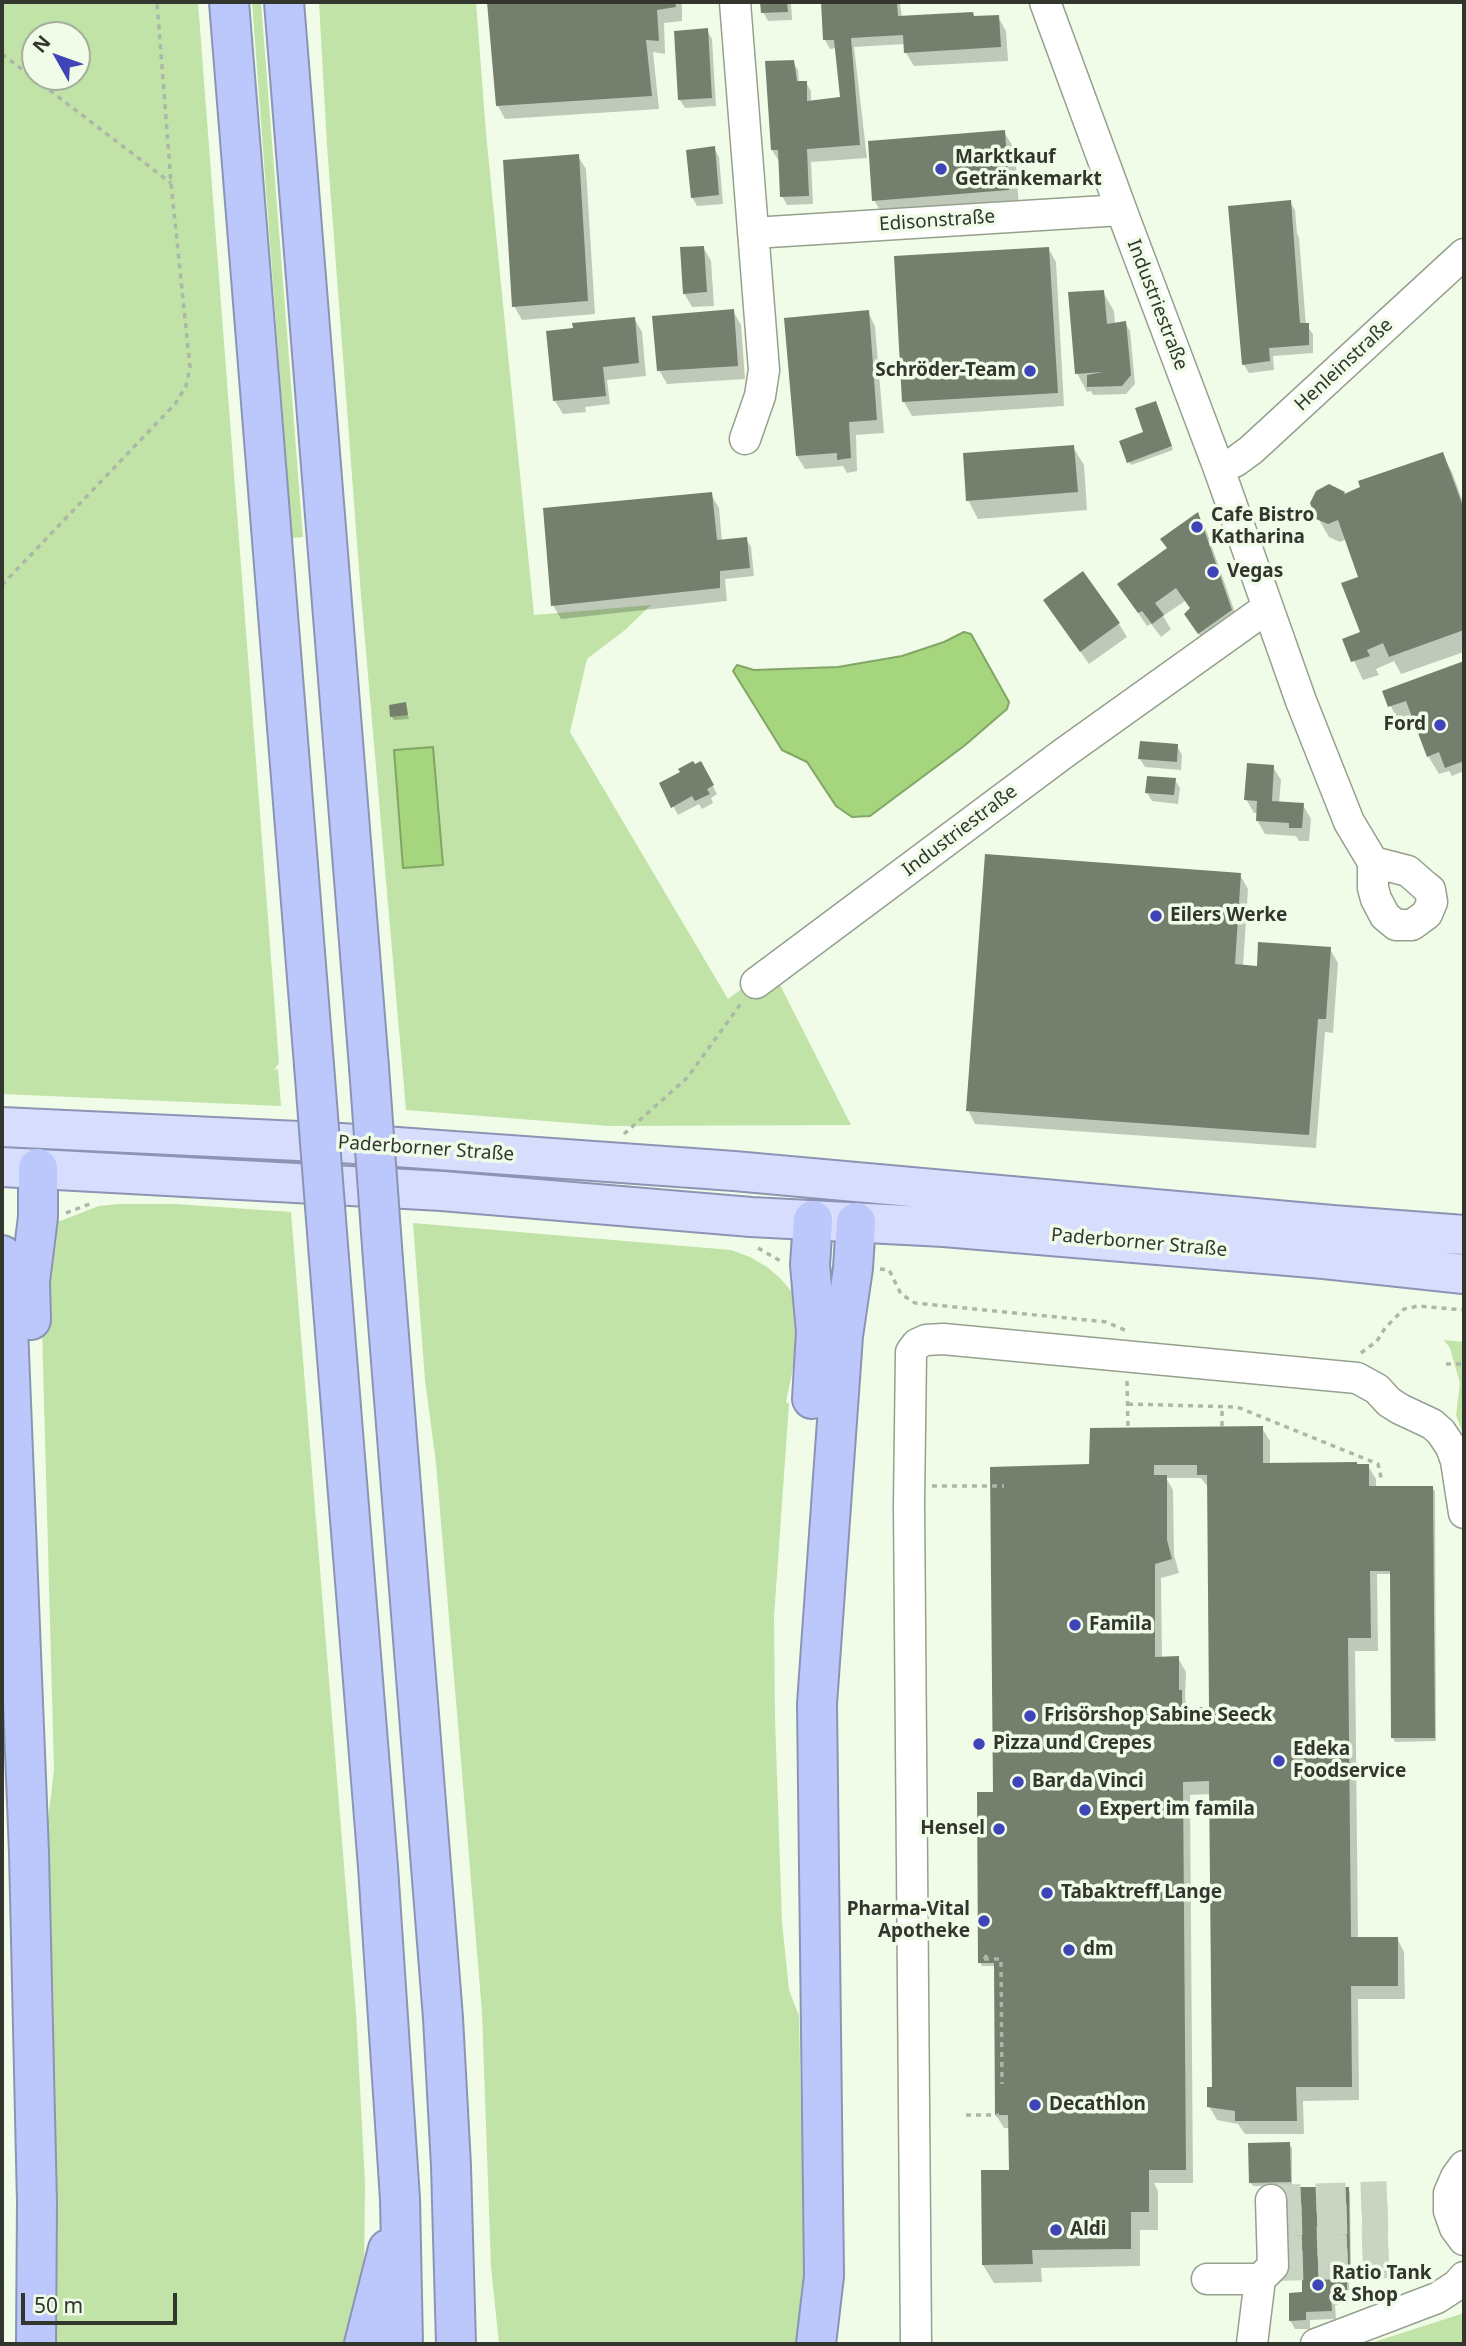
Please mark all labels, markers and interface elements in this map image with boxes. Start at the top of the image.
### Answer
north arrow [21,21,91,91]
text: N [27,30,56,58]
place label: Marktkauf Getränkemarkt [955,147,1102,191]
marker: Marktkauf Getränkemarkt [933,161,949,177]
street label: Edisonstraße [878,206,996,236]
street label: Industriestraße [1122,237,1192,373]
street label: Henleinstraße [1290,314,1398,416]
place label: Schröder-Team [875,360,1016,382]
marker: Schröder-Team [1022,363,1038,379]
place label: Cafe Bistro Katharina [1211,505,1314,549]
marker: Cafe Bistro Katharina [1189,519,1205,535]
place label: Vegas [1227,561,1283,583]
marker: Vegas [1205,564,1221,580]
place label: Ford [1384,714,1426,736]
marker: Ford [1432,717,1448,733]
street label: Industriestraße [898,780,1022,882]
place label: Eilers Werke [1170,905,1287,927]
marker: Eilers Werke [1148,908,1164,924]
street label: Paderborner Straße [337,1131,515,1167]
street label: Paderborner Straße [1050,1224,1228,1262]
place label: Famila [1089,1614,1152,1636]
marker: Famila [1067,1617,1083,1633]
place label: Frisörshop Sabine Seeck [1044,1705,1272,1727]
marker: Frisörshop Sabine Seeck [1022,1708,1038,1724]
place label: Pizza und Crepes [993,1733,1152,1755]
marker: Pizza und Crepes [971,1736,987,1752]
place label: Edeka Foodservice [1293,1739,1406,1783]
marker: Edeka Foodservice [1271,1753,1287,1769]
place label: Bar da Vinci [1032,1771,1144,1793]
marker: Bar da Vinci [1010,1774,1026,1790]
place label: Expert im famila [1099,1799,1255,1821]
marker: Expert im famila [1077,1802,1093,1818]
place label: Hensel [920,1818,985,1840]
marker: Hensel [991,1821,1007,1837]
place label: Tabaktreff Lange [1061,1882,1222,1904]
marker: Tabaktreff Lange [1039,1885,1055,1901]
place label: Pharma-Vital Apotheke [847,1899,970,1943]
marker: Pharma-Vital Apotheke [976,1913,992,1929]
place label: dm [1083,1939,1114,1961]
marker: dm [1061,1942,1077,1958]
place label: Decathlon [1049,2094,1146,2116]
marker: Decathlon [1027,2097,1043,2113]
place label: Aldi [1070,2219,1106,2241]
marker: Aldi [1048,2222,1064,2238]
place label: Ratio Tank & Shop [1332,2263,1432,2307]
marker: Ratio Tank & Shop [1310,2277,1326,2293]
scale bar [24,2280,180,2324]
text: 50 m [34,2291,83,2319]

